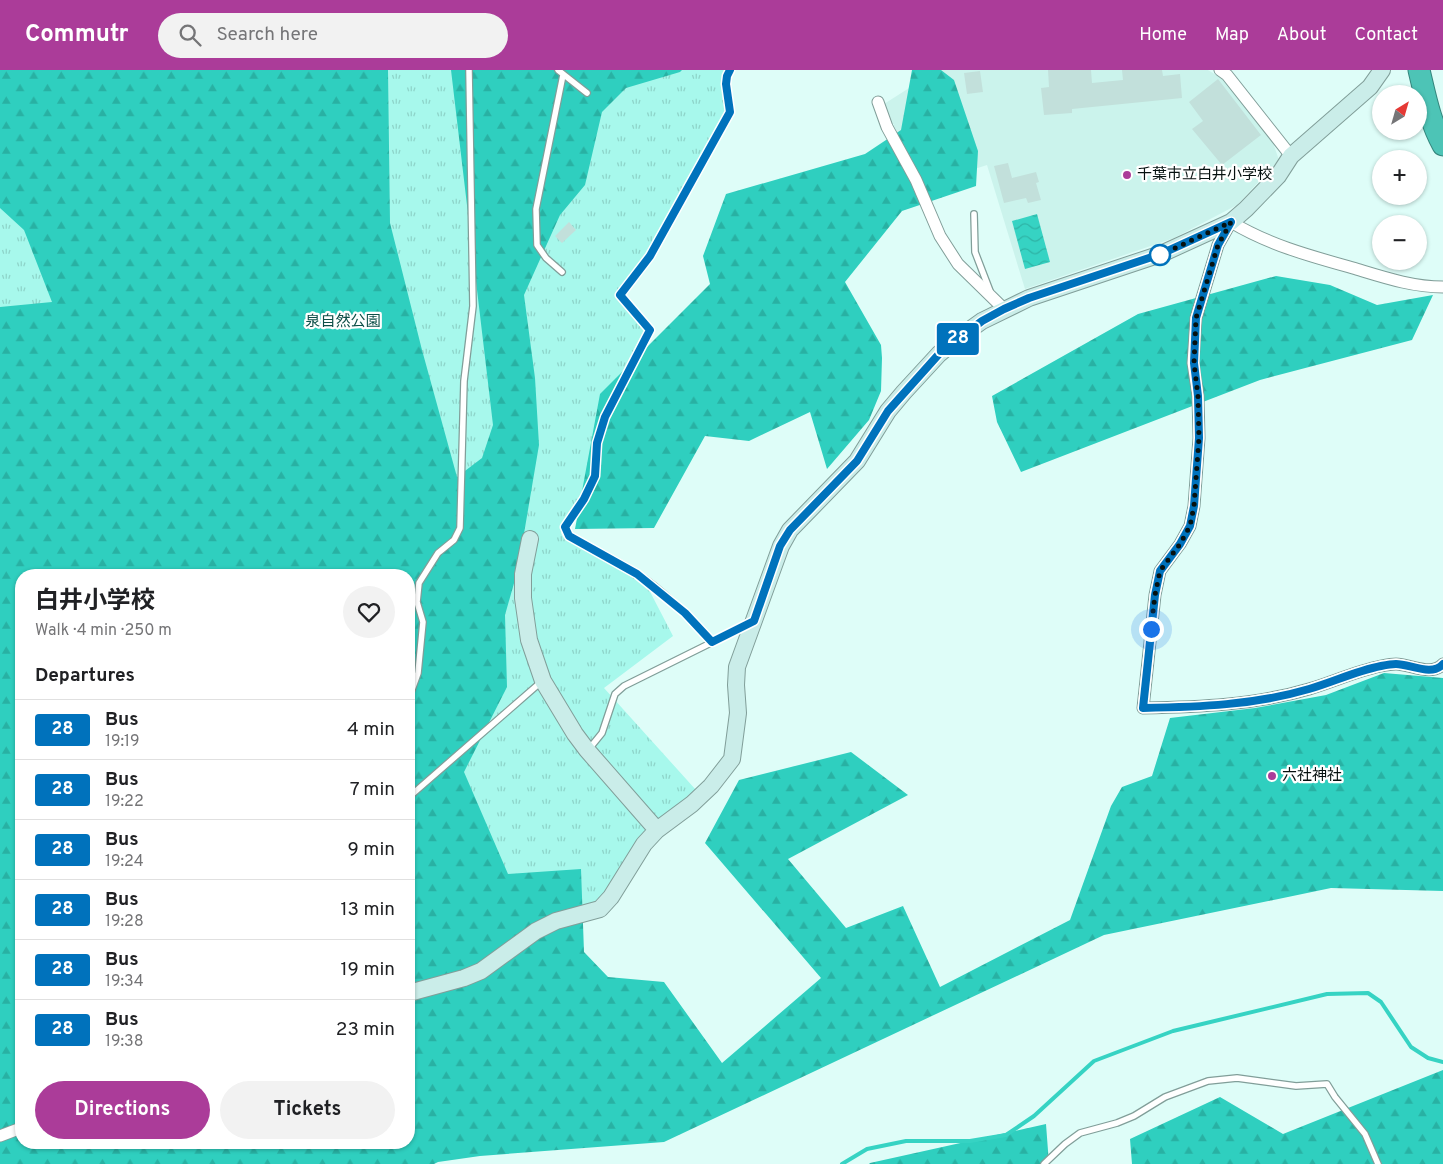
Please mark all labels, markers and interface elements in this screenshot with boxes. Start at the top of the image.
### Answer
search box [158,13,508,58]
text: Commutr [25,20,128,50]
icon: search [176,21,204,49]
text: Search here [216,23,318,47]
text: Home [1139,24,1187,47]
text: Map [1215,24,1249,47]
text: About [1277,24,1326,47]
text: Contact [1354,24,1418,47]
north arrow [1372,85,1428,140]
map controls [1372,85,1427,270]
button: + [1372,150,1427,205]
place label: 千葉市立白井小学校 [1137,165,1272,185]
marker: 千葉市立白井小学校 [1121,169,1133,181]
button: − [1372,215,1427,270]
unlabelled marker [1149,244,1171,266]
park label: 泉自然公園 [305,312,381,332]
line badge: 28 [936,323,980,355]
text: 28 [947,327,969,350]
button: heart [343,586,395,638]
text: 白井小学校 [35,587,155,617]
your location [1139,617,1164,642]
text: Walk · 4 min · 250 m [35,621,172,641]
text: Departures [35,664,135,688]
text: Bus [105,708,139,732]
text: 28 [51,718,74,741]
text: 4 min [347,718,395,742]
text: 19:19 [105,732,140,752]
place label: 六社神社 [1282,767,1342,786]
text: Bus [105,768,139,792]
marker: 六社神社 [1266,770,1278,782]
text: 28 [51,778,74,801]
text: 7 min [350,778,395,802]
text: 19:22 [105,792,144,812]
text: Bus [105,828,139,852]
text: 28 [51,838,74,861]
text: 9 min [348,838,395,862]
text: 19:24 [105,852,144,872]
text: Bus [105,888,139,912]
text: 28 [51,898,74,921]
text: 13 min [340,898,395,922]
text: 19:28 [105,912,144,932]
text: Bus [105,948,139,972]
text: 28 [51,958,74,981]
text: 19 min [340,958,395,982]
text: 19:34 [105,972,144,992]
text: Bus [105,1008,139,1032]
text: 28 [51,1018,74,1041]
text: 23 min [336,1018,395,1042]
text: 19:38 [105,1032,144,1052]
button: Directions [35,1081,210,1139]
button: Tickets [220,1081,395,1139]

